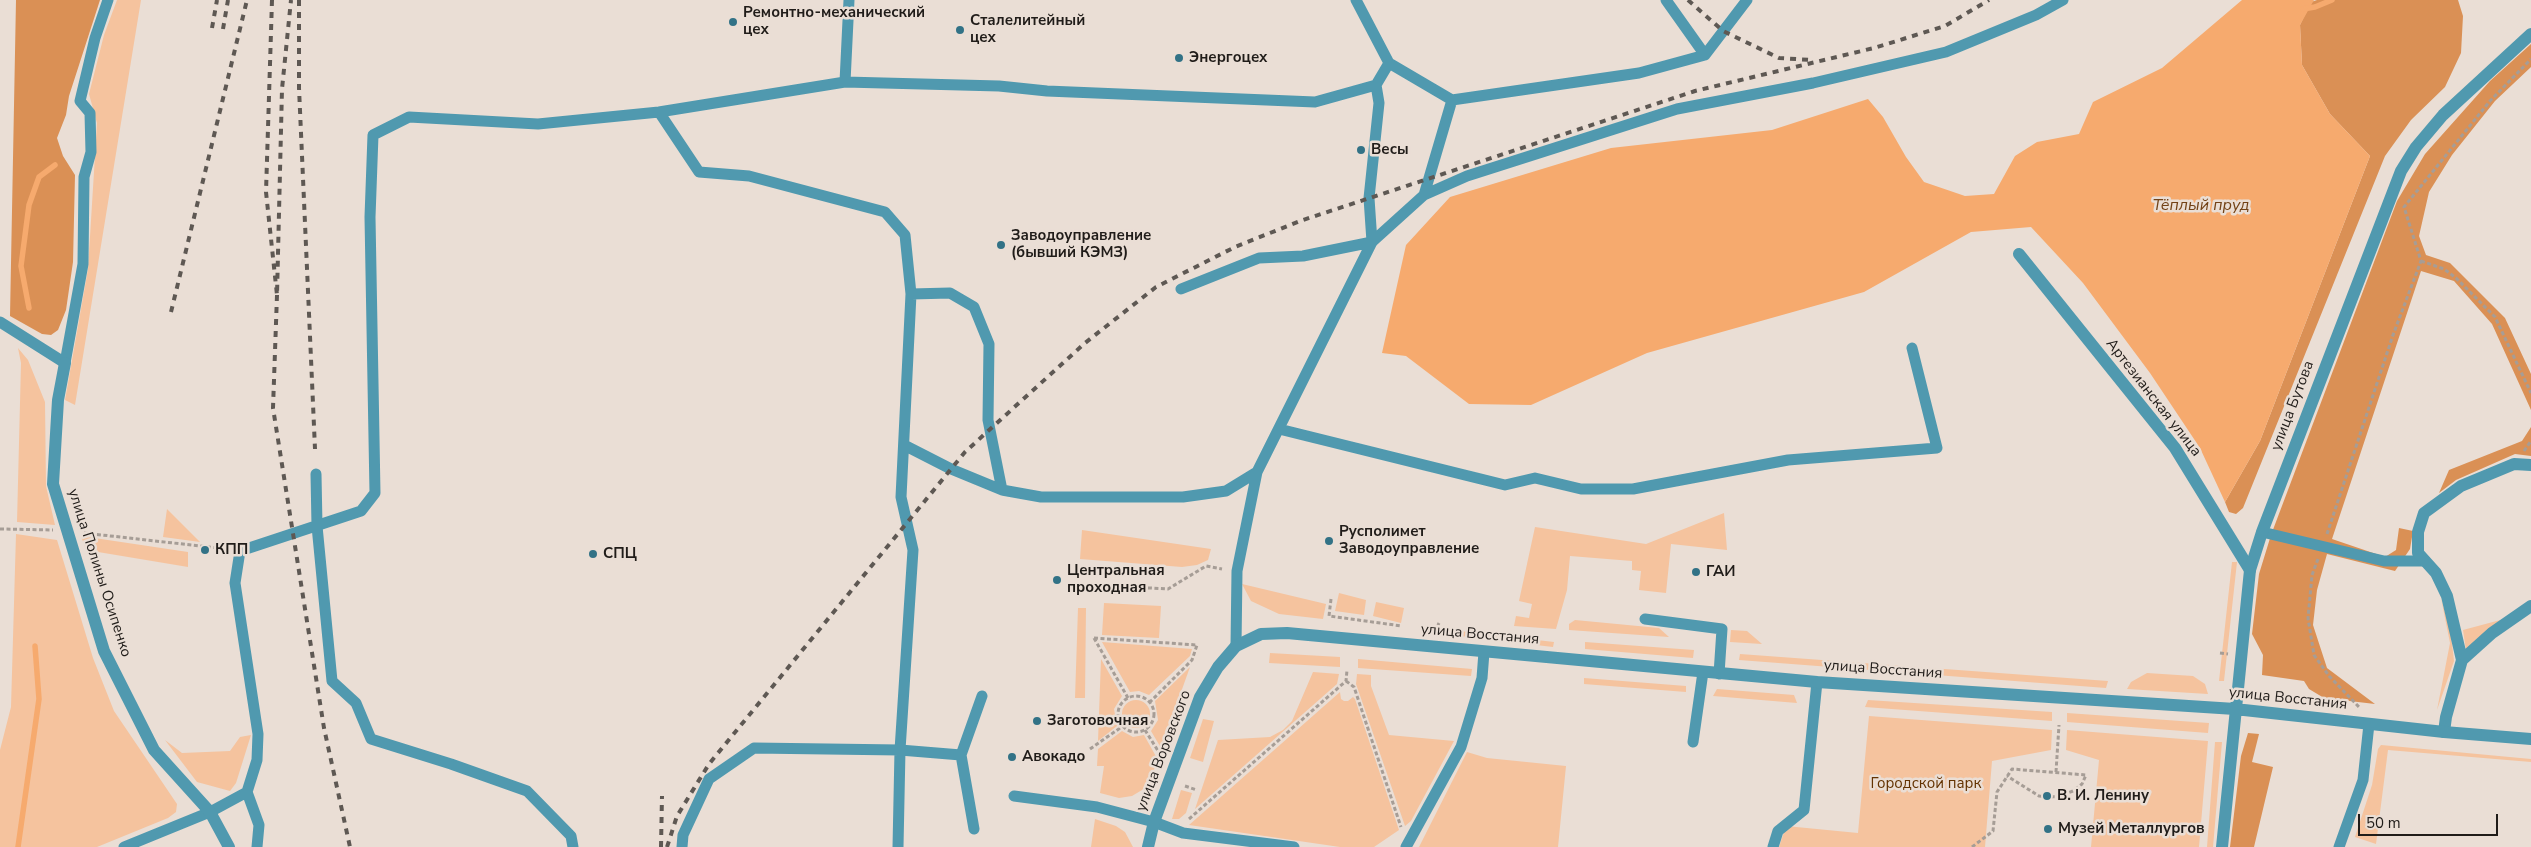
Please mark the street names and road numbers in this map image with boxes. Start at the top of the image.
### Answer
street label: Артезианская улица [2101,336,2205,460]
street label: улица Бутова [2268,358,2318,454]
street label: улица Полины Осипенко [63,487,135,659]
street label: улица Восстания [1420,621,1540,649]
street label: улица Восстания [1823,657,1943,683]
street label: улица Восстания [2228,684,2348,714]
street label: улица Воровского [1133,688,1195,814]

